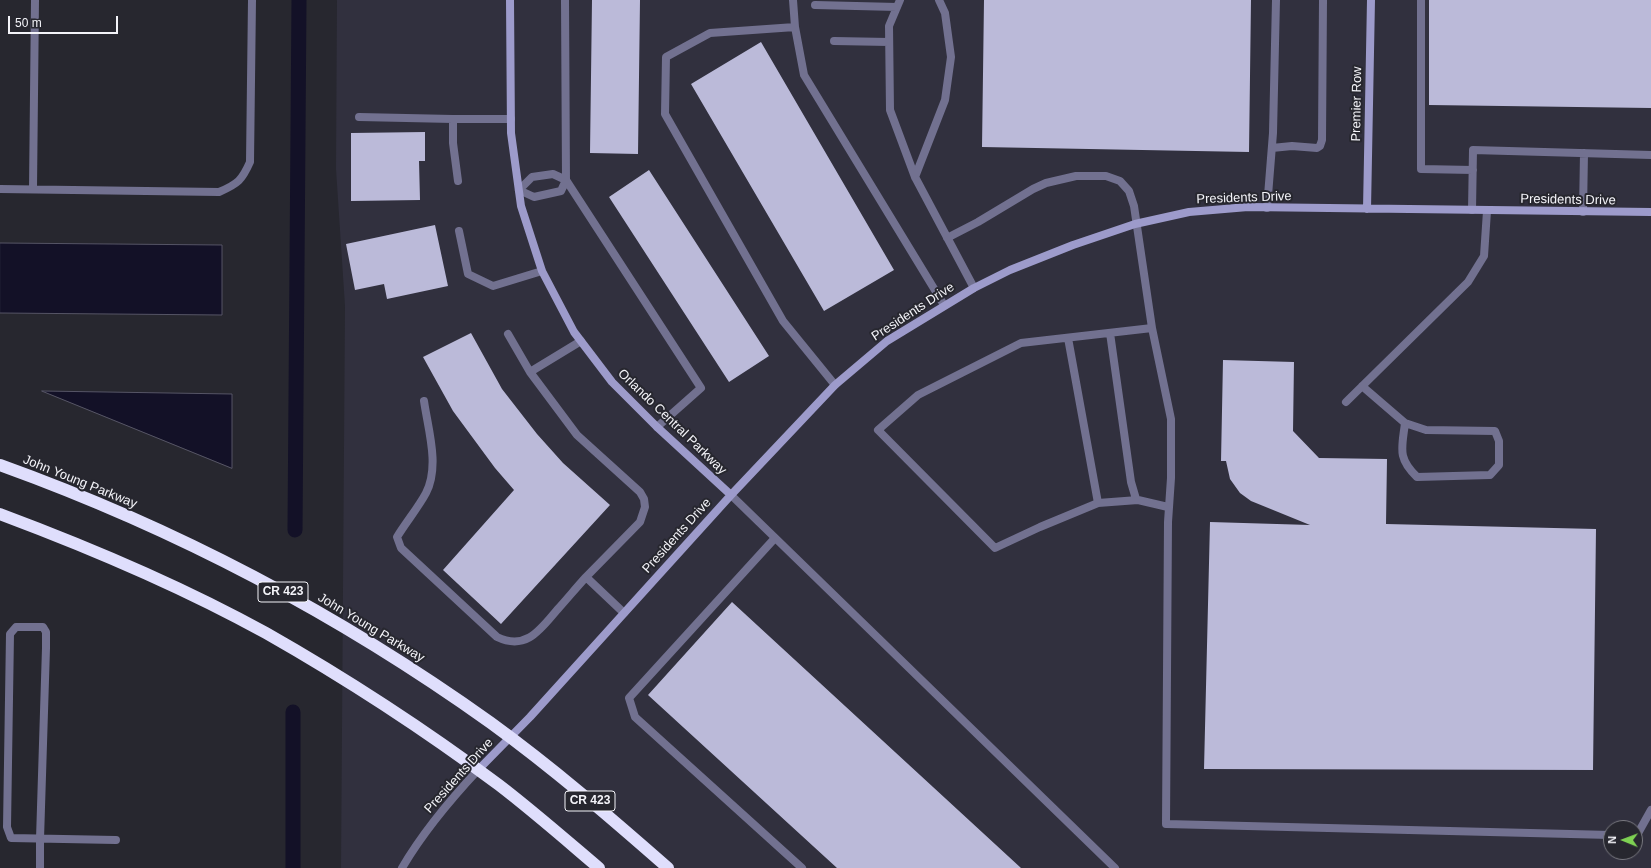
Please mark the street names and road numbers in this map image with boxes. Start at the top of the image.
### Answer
street label: Premier Row [1349,66,1365,142]
street label: Presidents Drive [1196,189,1292,207]
street label: Presidents Drive [1520,191,1616,209]
street label: Presidents Drive [869,279,957,345]
street label: Orlando Central Parkway [614,366,730,478]
street label: John Young Parkway [21,452,139,512]
street label: Presidents Drive [639,495,715,577]
road number: CR 423 [258,582,308,602]
street label: John Young Parkway [315,590,427,666]
street label: Presidents Drive [421,735,497,817]
road number: CR 423 [565,791,615,811]

